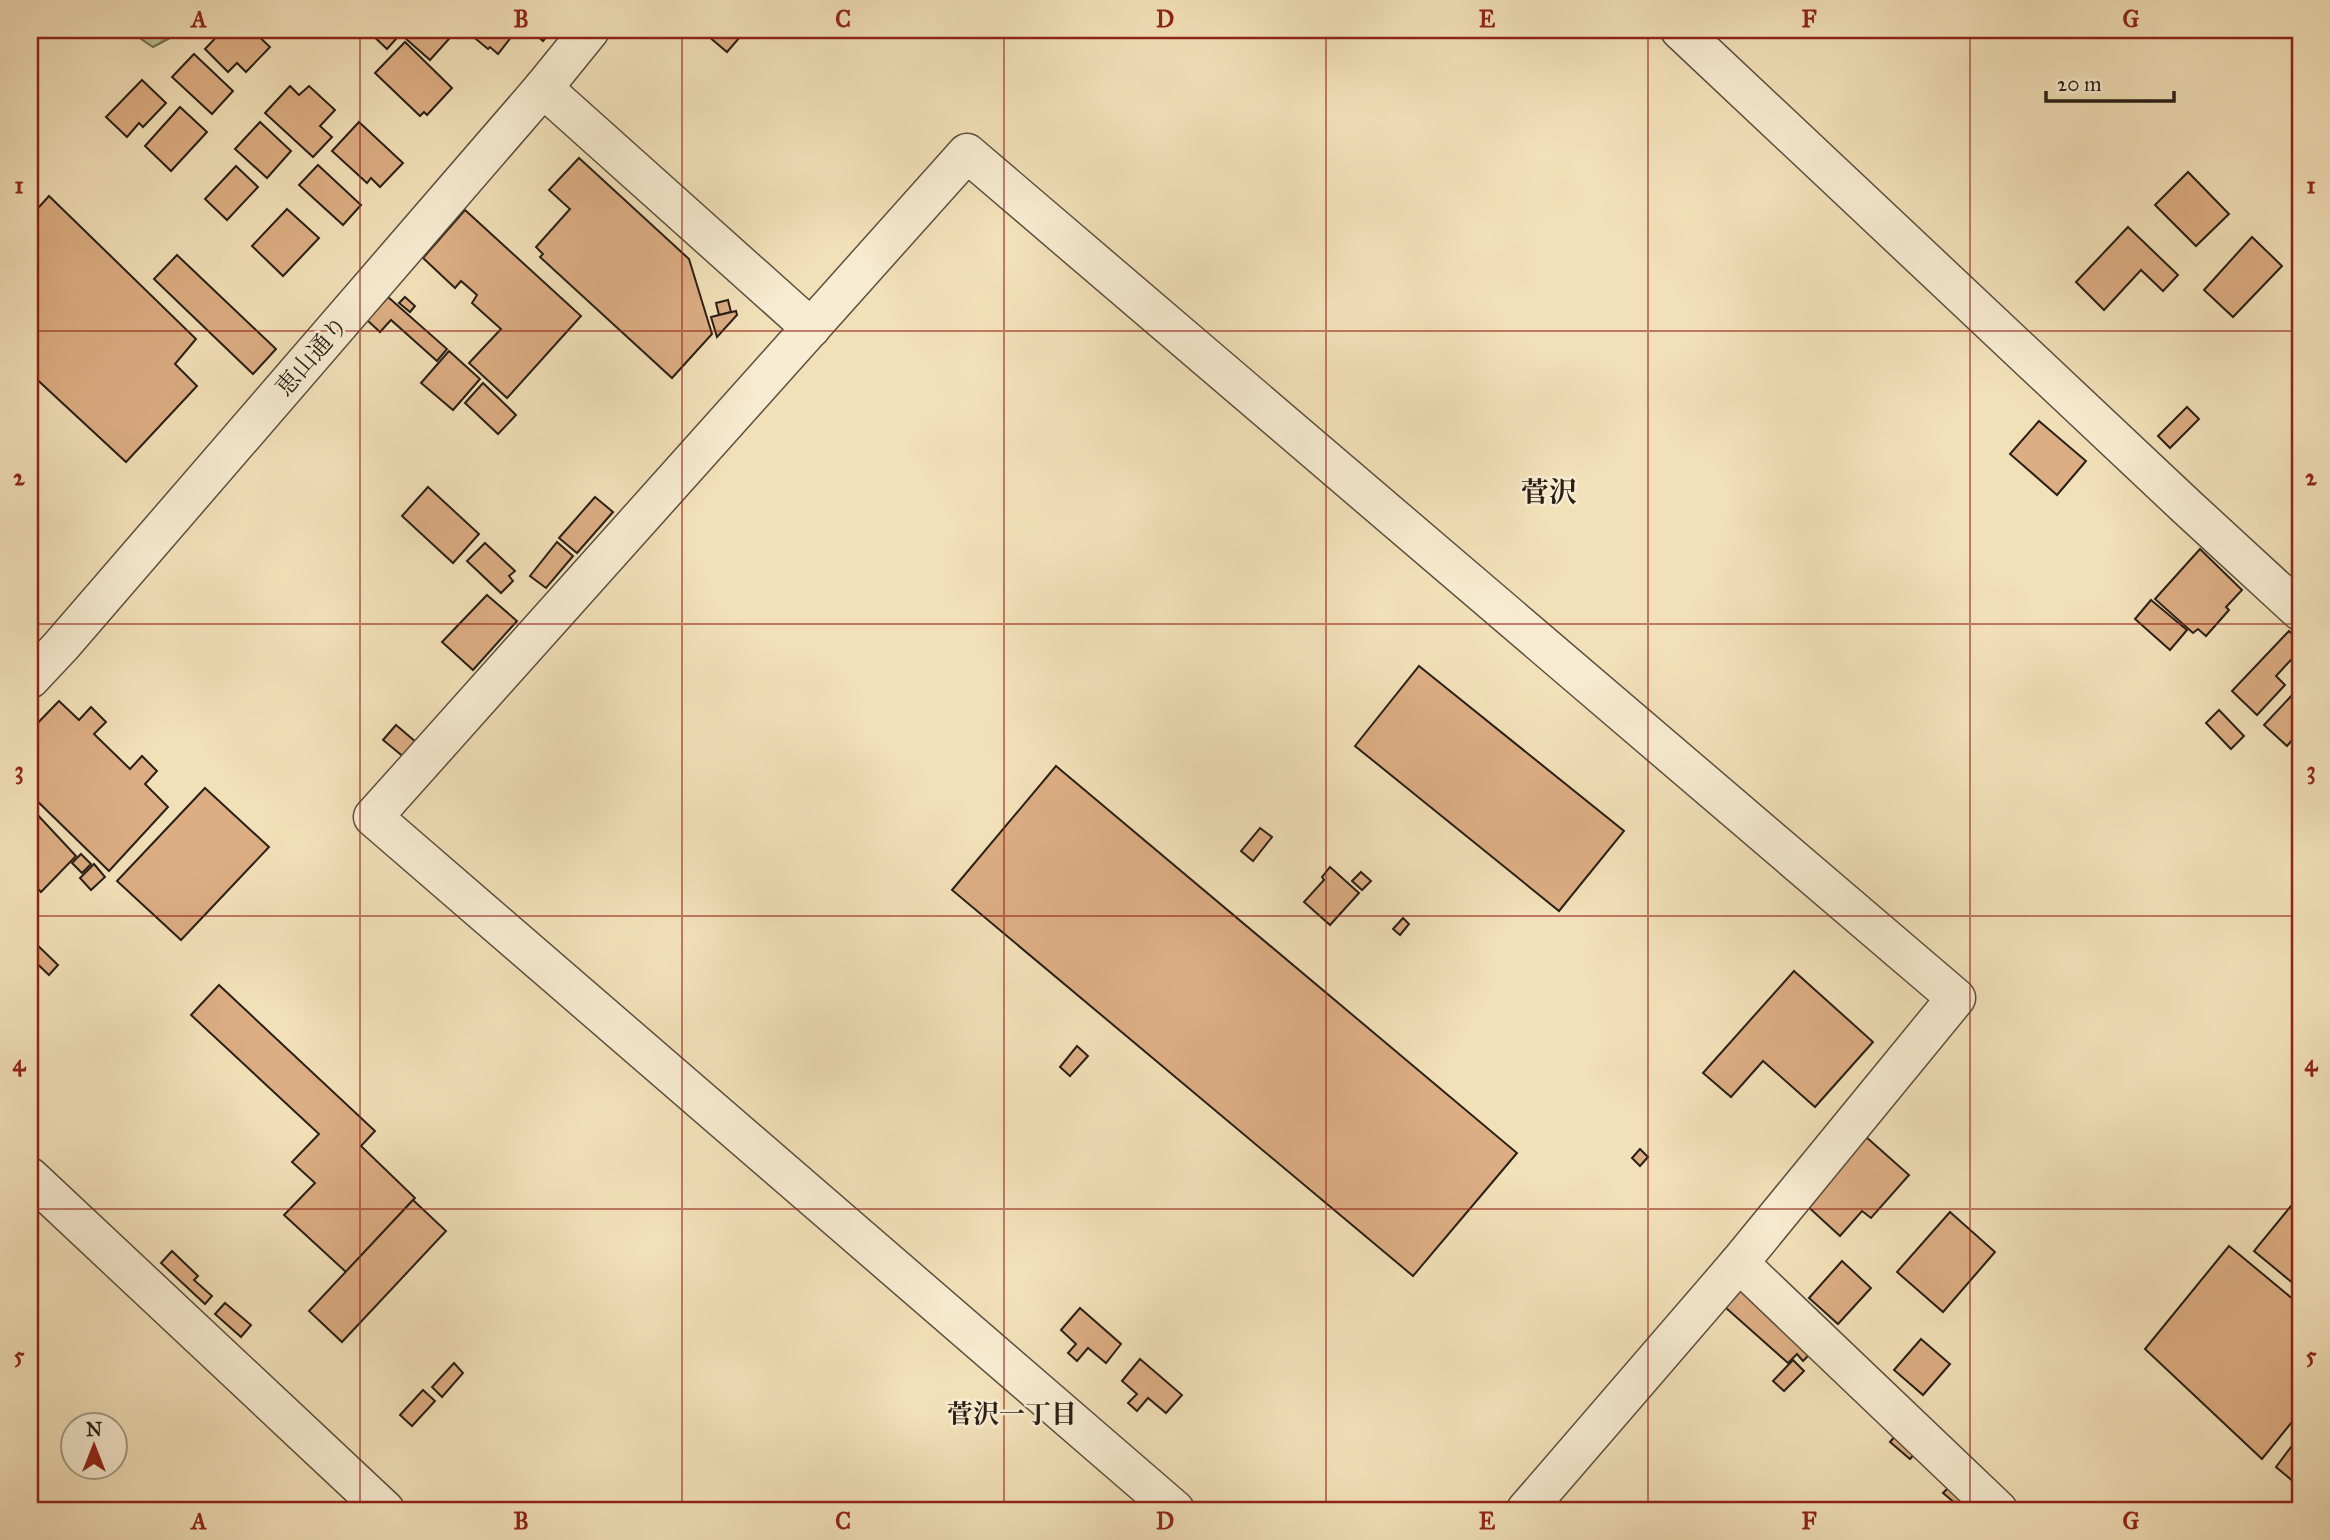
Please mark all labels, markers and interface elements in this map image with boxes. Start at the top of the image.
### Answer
text: A [189,5,207,33]
text: B [513,5,529,33]
text: C [835,5,851,33]
text: D [1156,5,1174,33]
text: E [1479,5,1496,33]
text: F [1801,5,1817,33]
text: G [2123,5,2140,33]
scale bar [2046,60,2174,104]
text: 20 m [2057,71,2102,97]
text: 1 [14,171,24,199]
text: 1 [2306,171,2316,199]
street label: 恵山通り [269,310,355,402]
text: 2 [13,463,25,491]
text: 2 [2305,463,2317,491]
district label: 菅沢 [1521,475,1577,510]
text: 3 [14,756,24,785]
text: 3 [2306,756,2316,785]
text: 4 [13,1049,27,1077]
text: 4 [2305,1049,2319,1077]
text: 5 [14,1341,25,1369]
text: 5 [2306,1341,2317,1369]
district label: 菅沢一丁目 [947,1398,1077,1430]
north arrow [60,1410,130,1480]
text: N [86,1418,102,1441]
text: A [189,1507,207,1535]
text: B [513,1507,529,1535]
text: C [835,1507,851,1535]
text: D [1156,1507,1174,1535]
text: E [1479,1507,1496,1535]
text: F [1801,1507,1817,1535]
text: G [2123,1507,2140,1535]

